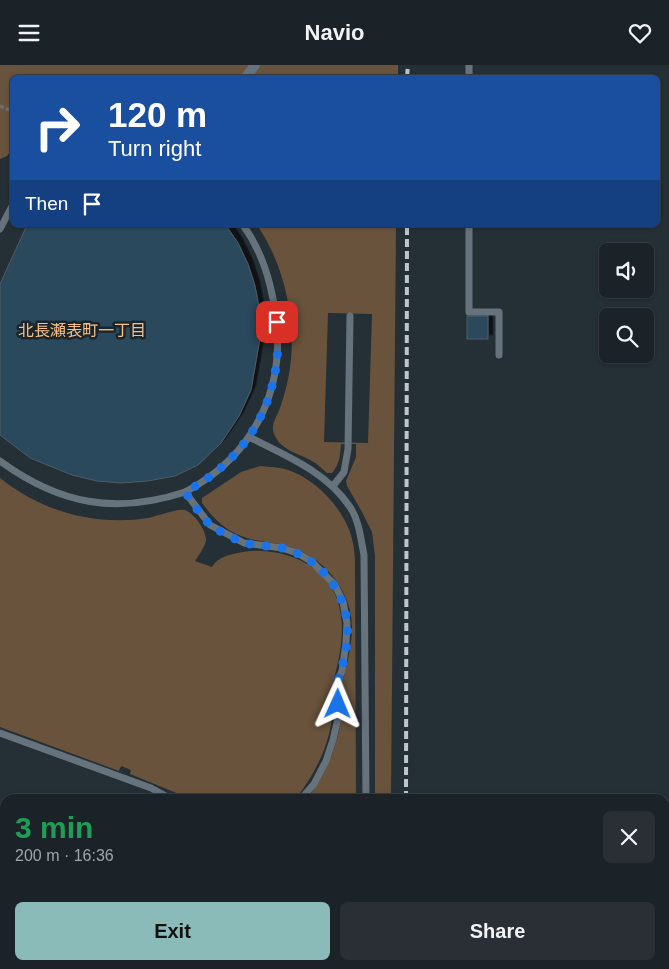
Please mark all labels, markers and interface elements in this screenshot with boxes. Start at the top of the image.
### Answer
icon: menu [15,19,43,47]
icon: heart [626,19,654,47]
text: Navio [305,20,364,45]
icon: right [25,95,90,160]
text: 120 m [108,95,207,134]
text: Turn right [108,136,201,161]
icon: arrive [78,190,106,218]
text: Then [25,193,68,214]
map controls [599,243,654,363]
button: sound [599,243,654,298]
pin [256,301,298,343]
icon: arrive [263,308,291,336]
button: search [599,308,654,363]
district label: 北長瀬表町一丁目 [18,322,146,339]
position arrow [311,677,363,729]
text: 3 min [15,811,93,844]
button: close [603,811,655,863]
text: 200 m · 16:36 [15,847,114,864]
button: Exit [15,902,330,960]
button: Share [340,902,655,960]

